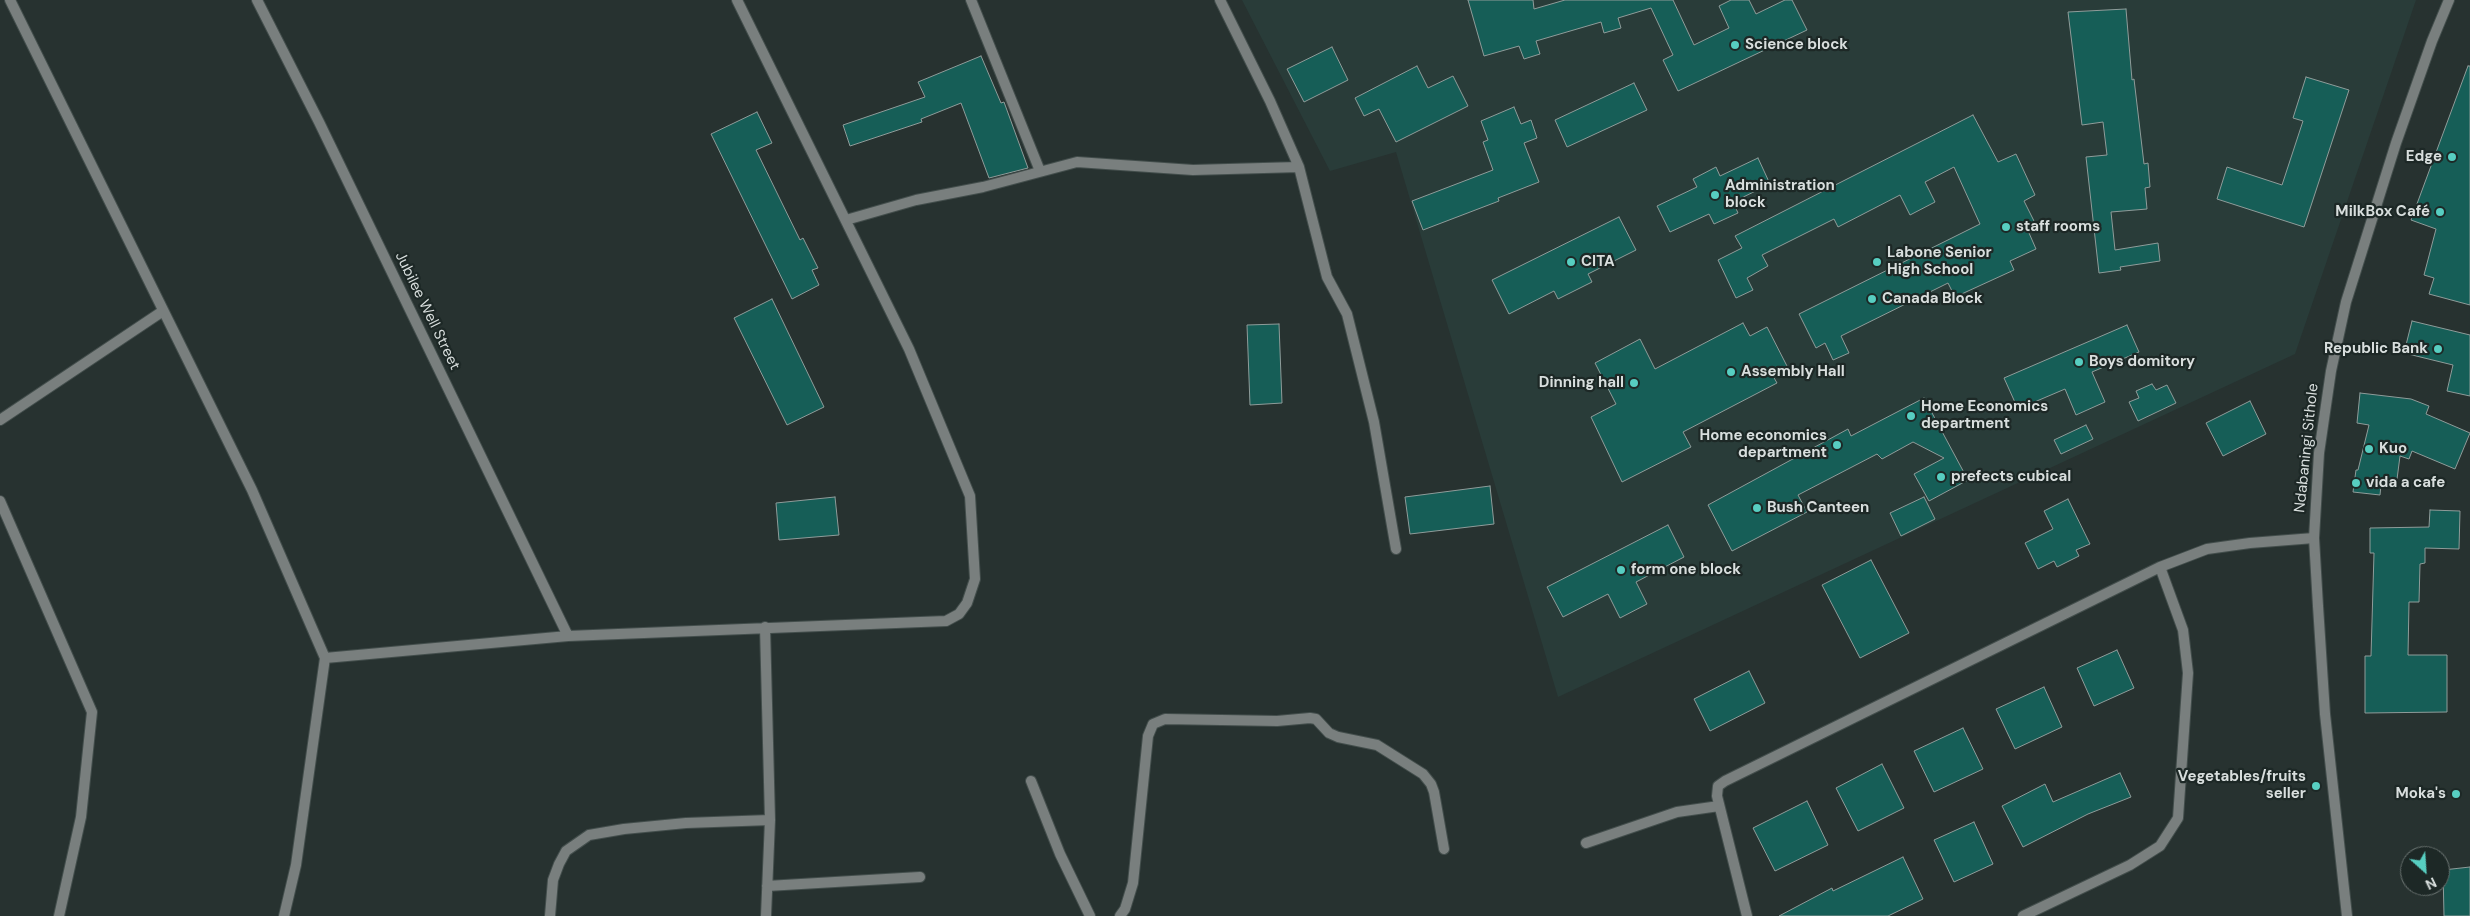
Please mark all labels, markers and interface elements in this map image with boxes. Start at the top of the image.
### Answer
place label: Science block [1745,36,1848,54]
marker: Science block [1729,39,1741,51]
place label: Edge [2406,148,2442,166]
marker: Edge [2446,151,2458,163]
place label: Administration block [1725,177,1835,212]
marker: Administration block [1709,189,1721,201]
place label: MilkBox Café [2335,203,2430,221]
marker: MilkBox Café [2434,206,2446,218]
place label: staff rooms [2016,218,2100,236]
marker: staff rooms [2000,221,2012,233]
place label: Labone Senior High School [1887,244,1992,279]
street label: Jubilee Well Street [391,249,463,373]
place label: CITA [1581,253,1615,271]
marker: CITA [1565,256,1577,268]
marker: Labone Senior High School [1871,256,1883,268]
place label: Canada Block [1882,290,1983,308]
marker: Canada Block [1866,293,1878,305]
place label: Republic Bank [2324,340,2428,358]
marker: Republic Bank [2432,343,2444,355]
place label: Boys domitory [2089,353,2195,371]
marker: Boys domitory [2073,356,2085,368]
place label: Assembly Hall [1741,363,1845,381]
marker: Assembly Hall [1725,366,1737,378]
place label: Dinning hall [1539,374,1624,392]
marker: Dinning hall [1628,377,1640,389]
street label: Ndabaningi Sithole [2291,383,2323,513]
place label: Home Economics department [1921,398,2048,433]
marker: Home Economics department [1905,410,1917,422]
place label: Home economics department [1699,427,1827,462]
marker: Home economics department [1831,439,1843,451]
place label: Kuo [2379,440,2407,458]
marker: Kuo [2363,443,2375,455]
place label: prefects cubical [1951,468,2071,486]
marker: prefects cubical [1935,471,1947,483]
place label: vida a cafe [2366,474,2445,492]
marker: vida a cafe [2350,477,2362,489]
place label: Bush Canteen [1767,499,1869,517]
marker: Bush Canteen [1751,502,1763,514]
place label: form one block [1631,561,1741,579]
marker: form one block [1615,564,1627,576]
place label: Vegetables/fruits seller [2178,768,2306,803]
marker: Vegetables/fruits seller [2310,780,2322,792]
place label: Moka's [2395,785,2446,803]
marker: Moka's [2450,788,2462,800]
north arrow [2400,846,2450,896]
text: N [2423,873,2440,894]

